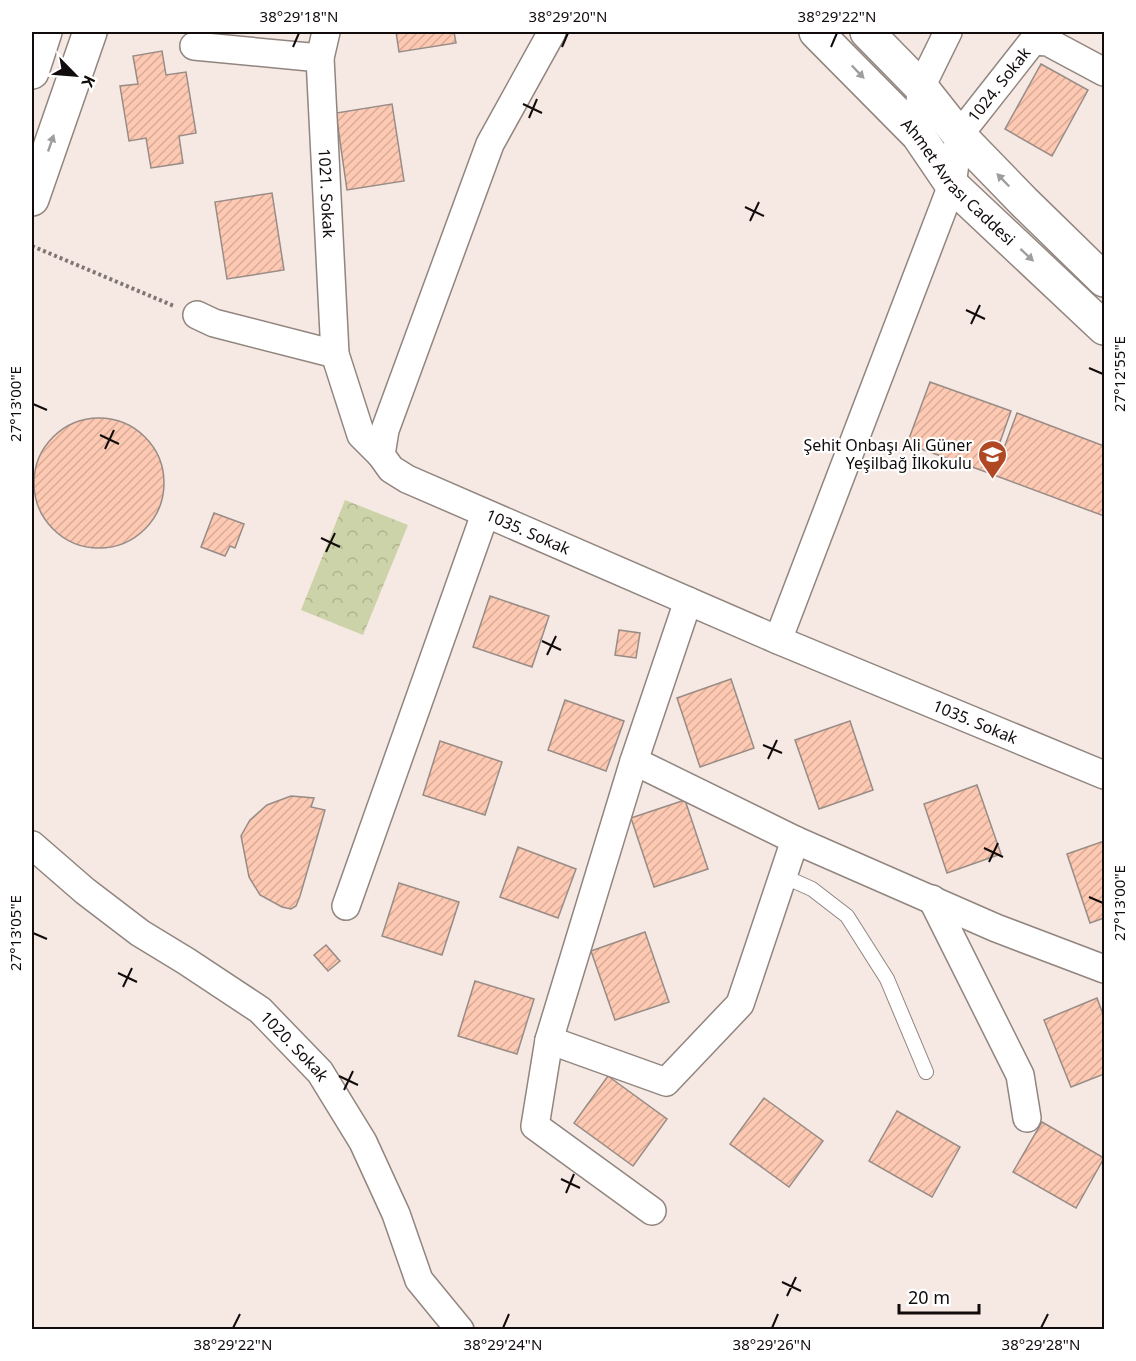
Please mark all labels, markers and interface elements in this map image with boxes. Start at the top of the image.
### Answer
text: 38°29'18"N [260,6,338,26]
text: 38°29'20"N [529,6,607,26]
text: 38°29'22"N [798,6,876,26]
street label: 1024. Sokak [962,42,1035,126]
north arrow [45,45,105,105]
one-way arrow [850,65,864,79]
text: K [76,72,101,91]
street label: Ahmet Avrası Caddesi [896,113,1020,250]
one-way arrow [46,134,56,152]
street label: 1021. Sokak [314,148,340,239]
one-way arrow [996,173,1010,188]
one-way arrow [1019,248,1034,262]
text: 27°12'55"E [1109,336,1129,412]
text: 27°13'00"E [5,366,25,442]
place label: Şehit Onbaşı Ali Güner Yeşilbağ İlkokulu [803,434,972,474]
school or university icon: Şehit Onbaşı Ali Güner Yeşilbağ İlkokulu [977,438,1009,480]
street label: 1035. Sokak [483,504,574,560]
street label: 1035. Sokak [930,694,1021,749]
text: 27°13'00"E [1109,865,1129,941]
text: 27°13'05"E [5,895,25,971]
street label: 1020. Sokak [256,1006,334,1085]
scale bar [899,1277,978,1315]
text: 20 m [908,1285,950,1309]
text: 38°29'22"N [194,1334,272,1354]
text: 38°29'24"N [464,1334,542,1354]
text: 38°29'26"N [733,1334,811,1354]
text: 38°29'28"N [1002,1334,1080,1354]

